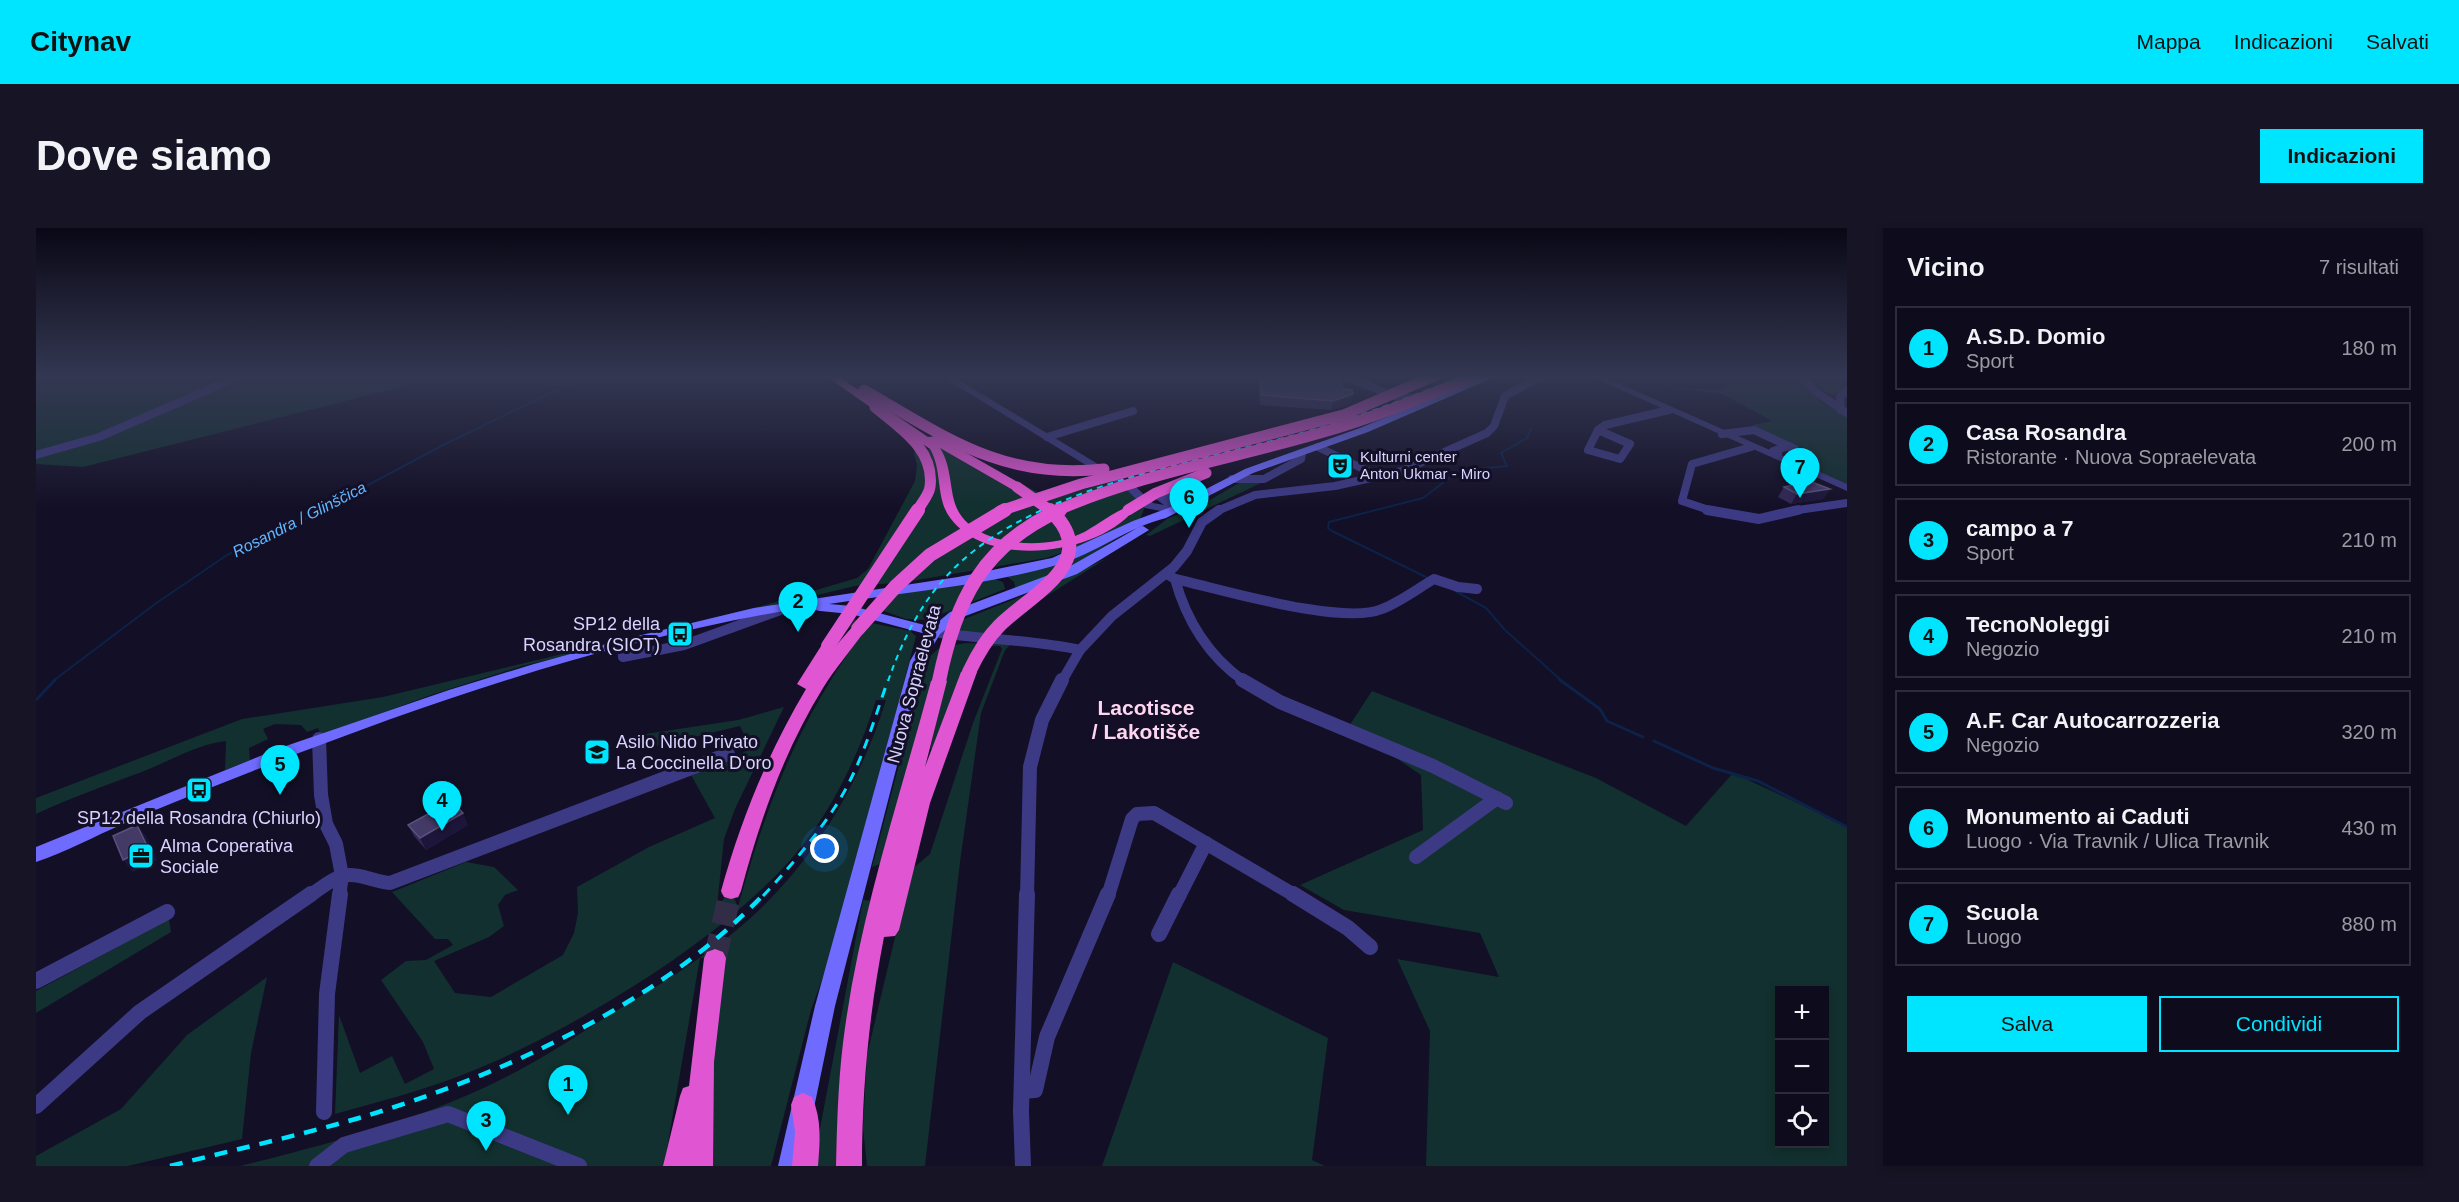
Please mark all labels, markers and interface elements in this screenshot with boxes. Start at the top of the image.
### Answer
text: Citynav [30,26,131,57]
text: Mappa [2137,30,2201,53]
text: Indicazioni [2234,30,2333,53]
text: Salvati [2366,30,2429,53]
button: Indicazioni [2260,129,2423,183]
text: Dove siamo [36,132,272,179]
text: Vicino [1907,252,1985,282]
text: 7 risultati [2319,256,2399,278]
text: A.S.D. Domio [1966,324,2105,349]
text: 1 [1923,337,1934,359]
text: 180 m [2341,337,2397,359]
text: Sport [1966,350,2014,372]
text: Casa Rosandra [1966,420,2126,445]
text: 2 [1923,433,1934,455]
text: 200 m [2341,433,2397,455]
text: Ristorante · Nuova Sopraelevata [1966,446,2256,468]
place label: Kulturni center Anton Ukmar - Miro [1360,448,1490,482]
pin: 7 [1780,448,1820,498]
theatre icon: Kulturni center Anton Ukmar - Miro [1325,451,1355,481]
water label: Rosandra / Glinščica [230,478,369,561]
pin: 6 [1170,478,1208,528]
text: campo a 7 [1966,516,2074,541]
text: 3 [1923,529,1934,551]
text: 210 m [2341,529,2397,551]
text: Sport [1966,542,2014,564]
pin: 2 [778,582,818,632]
street label: Nuova Sopraelevata [883,602,945,765]
text: TecnoNoleggi [1966,612,2110,637]
place label: SP12 della Rosandra (SIOT) [523,614,661,655]
bus stop icon: SP12 della Rosandra (SIOT) [665,619,695,649]
text: 4 [1923,625,1934,647]
text: 210 m [2341,625,2397,647]
text: Negozio [1966,638,2039,660]
district label: Lacotisce / Lakotišče [1092,696,1200,743]
text: A.F. Car Autocarrozzeria [1966,708,2219,733]
text: 5 [1923,721,1934,743]
text: 320 m [2341,721,2397,743]
place label: Asilo Nido Privato La Coccinella D'oro [616,732,772,773]
text: Negozio [1966,734,2039,756]
school or university icon: Asilo Nido Privato La Coccinella D'oro [582,737,612,767]
pin: 5 [260,746,300,795]
bus stop icon: SP12 della Rosandra (Chiurlo) [184,775,214,805]
pin: 4 [422,782,462,831]
text: Monumento ai Caduti [1966,804,2190,829]
place label: SP12 della Rosandra (Chiurlo) [77,808,321,828]
text: 6 [1923,817,1934,839]
text: 430 m [2341,817,2397,839]
text: Luogo · Via Travnik / Ulica Travnik [1966,830,2269,852]
your location [810,834,839,863]
place label: Alma Coperativa Sociale [160,836,294,877]
office icon: Alma Coperativa Sociale [126,841,156,871]
text: Scuola [1966,900,2038,925]
text: 7 [1923,913,1934,935]
text: 880 m [2341,913,2397,935]
text: Luogo [1966,926,2022,948]
map controls [1775,986,1829,1148]
button: + [1775,986,1829,1040]
button: Salva [1907,996,2147,1052]
button: Condividi [2159,996,2399,1052]
button: − [1775,1040,1829,1094]
pin: 1 [548,1066,588,1115]
button: locate [1775,1094,1829,1148]
pin: 3 [466,1102,506,1151]

